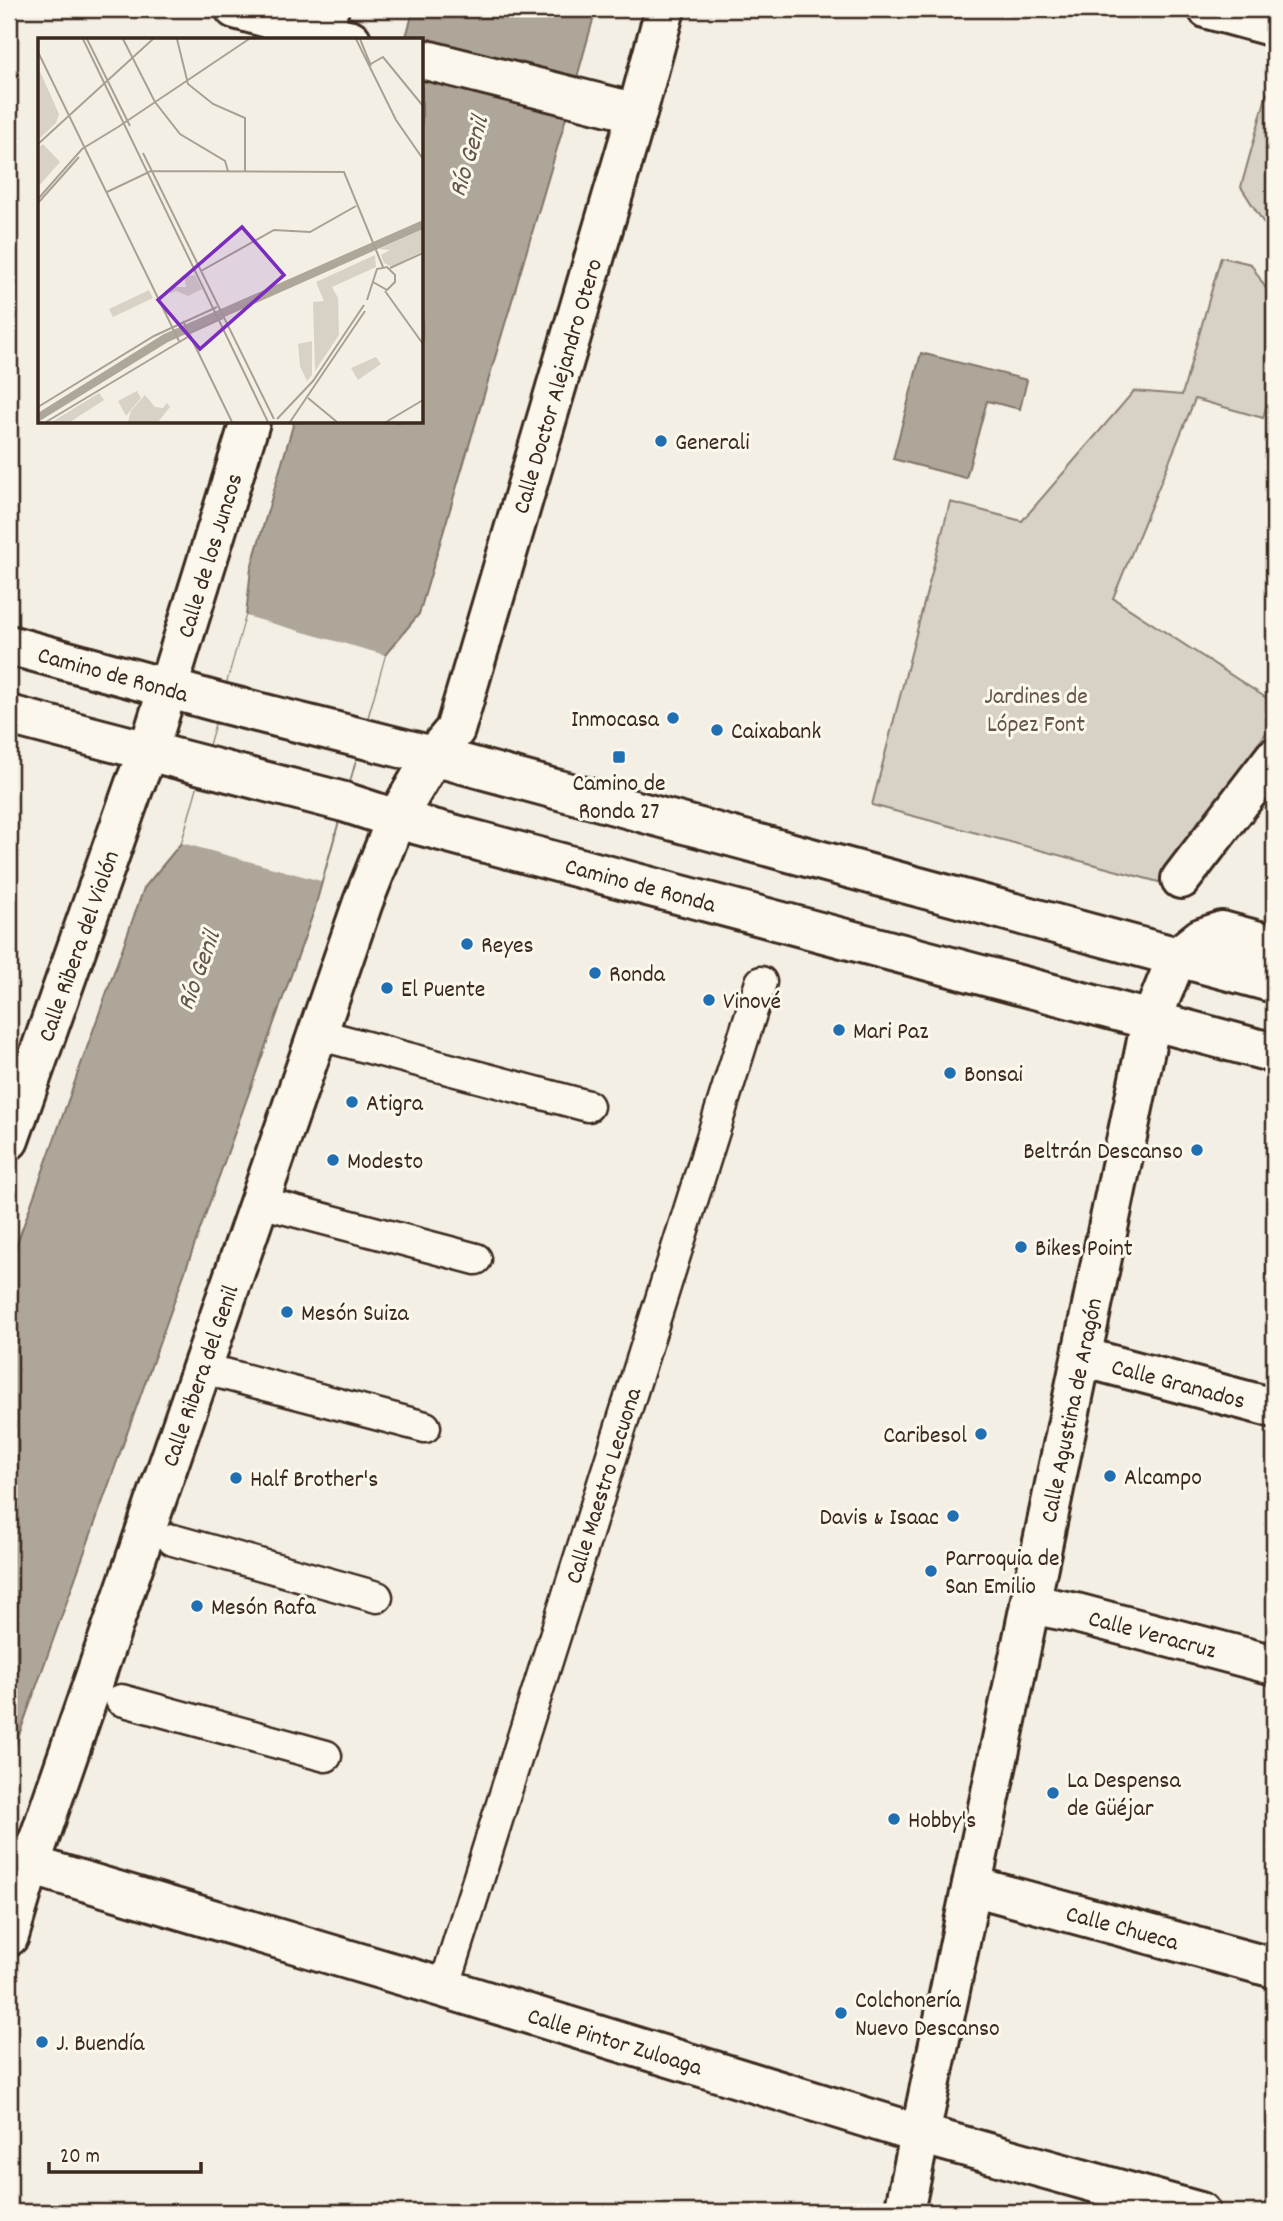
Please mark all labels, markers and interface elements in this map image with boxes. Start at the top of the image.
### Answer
inset map [38,38,424,424]
water label: Río Genil [441,110,501,202]
street label: Calle Doctor Alejandro Otero [506,255,613,518]
place label: Generali [675,427,750,461]
marker: Generali [653,433,669,449]
street label: Calle de los Juncos [170,470,253,643]
street label: Camino de Ronda [33,640,192,713]
park label: Jardines de López Font [984,681,1088,743]
place label: Inmocasa [571,704,660,738]
marker: Inmocasa [665,710,681,726]
place label: Caixabank [731,716,821,750]
marker: Caixabank [709,722,725,738]
marker: Camino de Ronda 27 [611,749,627,765]
place label: Camino de Ronda 27 [572,768,666,830]
street label: Calle Ribera del Violón [31,847,130,1047]
street label: Camino de Ronda [561,851,720,924]
water label: Río Genil [169,924,232,1016]
place label: Reyes [481,930,534,964]
marker: Reyes [459,936,475,952]
place label: Ronda [609,959,666,993]
marker: Ronda [587,965,603,981]
place label: El Puente [401,974,485,1008]
marker: El Puente [379,980,395,996]
place label: Vinové [723,986,781,1020]
marker: Vinové [701,992,717,1008]
place label: Mari Paz [853,1016,928,1050]
marker: Mari Paz [831,1022,847,1038]
place label: Bonsai [964,1059,1023,1093]
marker: Bonsai [942,1065,958,1081]
place label: Atigra [366,1088,424,1122]
marker: Atigra [344,1094,360,1110]
place label: Beltrán Descanso [1023,1136,1183,1170]
marker: Beltrán Descanso [1189,1142,1205,1158]
place label: Modesto [347,1146,423,1180]
marker: Modesto [325,1152,341,1168]
place label: Bikes Point [1035,1233,1133,1267]
marker: Bikes Point [1013,1239,1029,1255]
street label: Calle Ribera del Genil [155,1281,249,1472]
street label: Calle Agustina de Aragón [1033,1295,1113,1526]
place label: Mesón Suiza [301,1298,409,1332]
marker: Mesón Suiza [279,1304,295,1320]
street label: Calle Granados [1107,1352,1249,1420]
street label: Calle Maestro Lecuona [558,1383,652,1589]
place label: Caribesol [883,1420,967,1454]
marker: Caribesol [973,1426,989,1442]
place label: Alcampo [1124,1462,1202,1496]
place label: Half Brother's [250,1464,378,1498]
marker: Alcampo [1102,1468,1118,1484]
marker: Half Brother's [228,1470,244,1486]
place label: Davis & Isaac [820,1502,939,1536]
marker: Davis & Isaac [945,1508,961,1524]
place label: Parroquia de San Emilio [945,1543,1060,1605]
marker: Parroquia de San Emilio [923,1563,939,1579]
place label: Mesón Rafa [211,1592,316,1626]
marker: Mesón Rafa [189,1598,205,1614]
street label: Calle Veracruz [1084,1603,1219,1669]
place label: La Despensa de Güéjar [1067,1765,1181,1827]
marker: La Despensa de Güéjar [1045,1785,1061,1801]
place label: Hobby's [908,1805,976,1839]
marker: Hobby's [886,1811,902,1827]
street label: Calle Chueca [1062,1898,1183,1961]
place label: Colchonería Nuevo Descanso [855,1985,1000,2047]
street label: Calle Pintor Zuloaga [523,2001,707,2086]
marker: Colchonería Nuevo Descanso [833,2005,849,2021]
place label: J. Buendía [56,2028,145,2062]
marker: J. Buendía [34,2034,50,2050]
scale bar [49,2130,201,2174]
text: 20 m [60,2143,100,2173]

